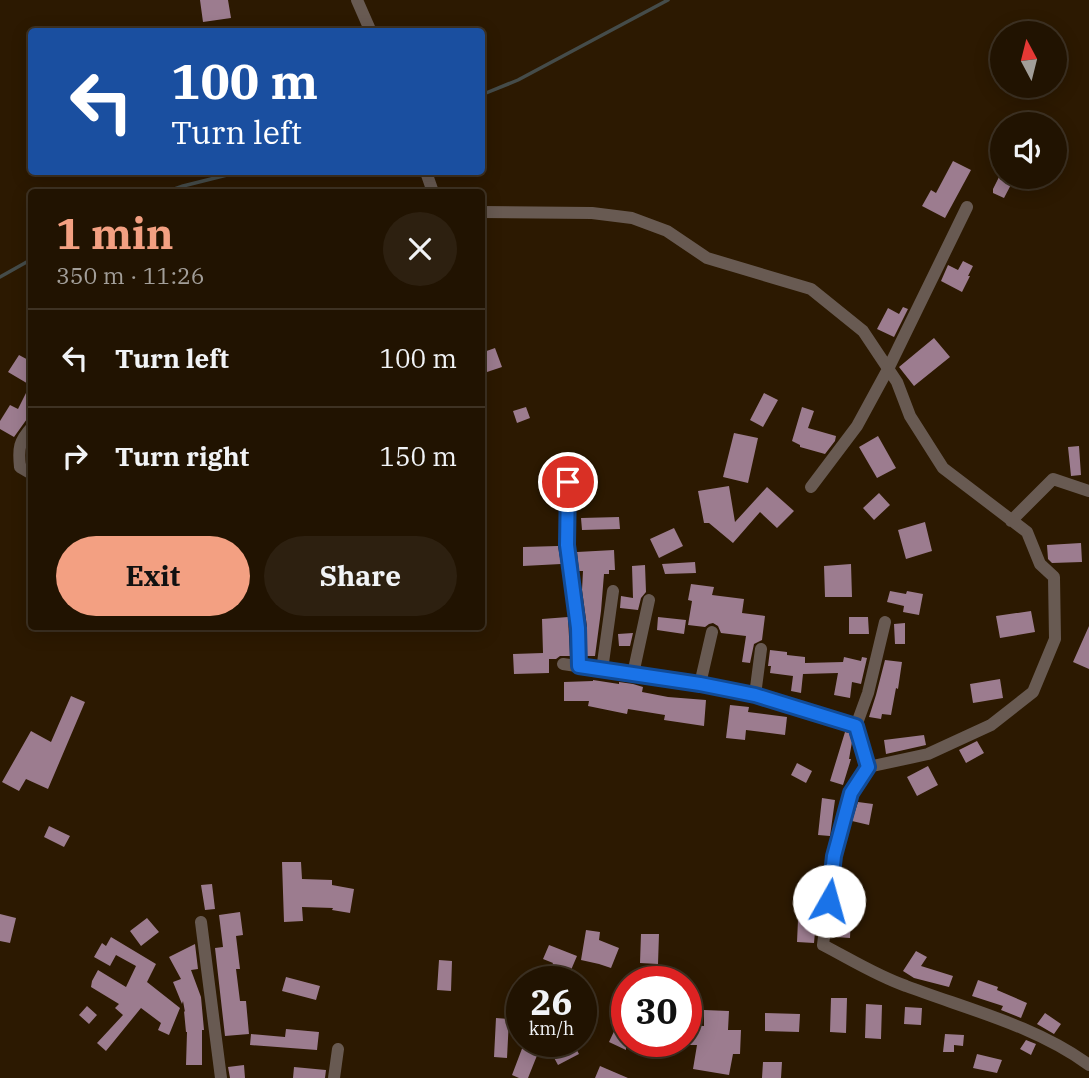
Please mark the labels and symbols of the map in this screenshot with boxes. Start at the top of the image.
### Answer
north arrow [990,21,1068,98]
pin [538,452,598,512]
position arrow [792,864,866,938]
speed limit sign: 30 [611,966,702,1057]

